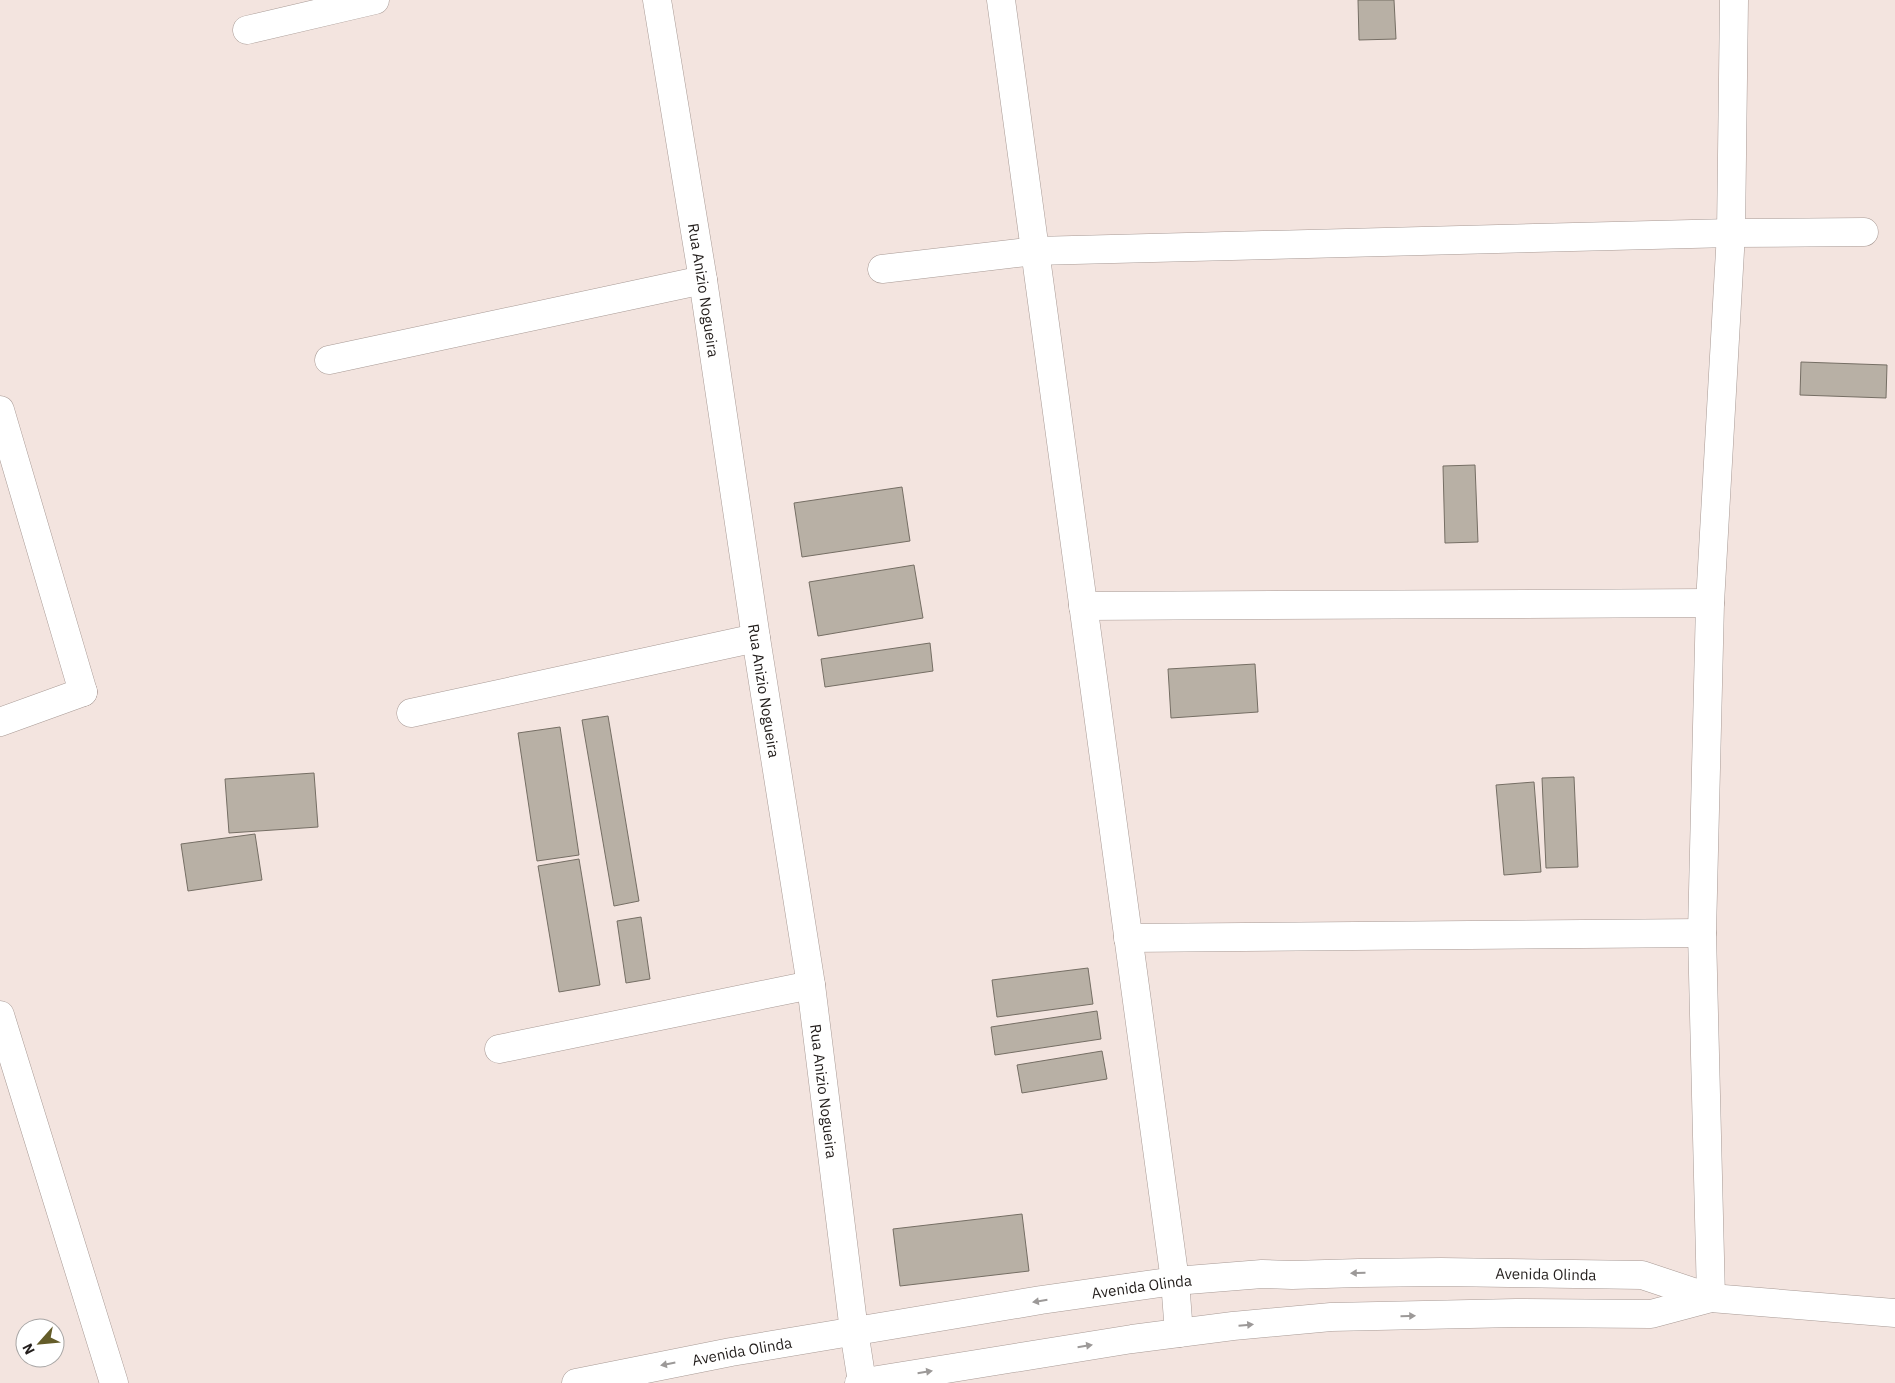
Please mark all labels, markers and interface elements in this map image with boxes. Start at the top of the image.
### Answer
street label: Rua Anizio Nogueira [684,222,724,358]
street label: Rua Anizio Nogueira [745,622,784,759]
street label: Rua Anizio Nogueira [806,1023,842,1159]
street label: Avenida Olinda [1495,1263,1597,1284]
one-way arrow [1349,1269,1365,1277]
street label: Avenida Olinda [1090,1270,1193,1302]
one-way arrow [1031,1297,1047,1305]
one-way arrow [1400,1312,1416,1320]
north arrow [15,1318,65,1368]
one-way arrow [1238,1320,1254,1328]
street label: Avenida Olinda [690,1332,793,1369]
text: N [18,1340,39,1358]
one-way arrow [1077,1342,1093,1350]
one-way arrow [660,1361,676,1369]
one-way arrow [917,1368,933,1376]

